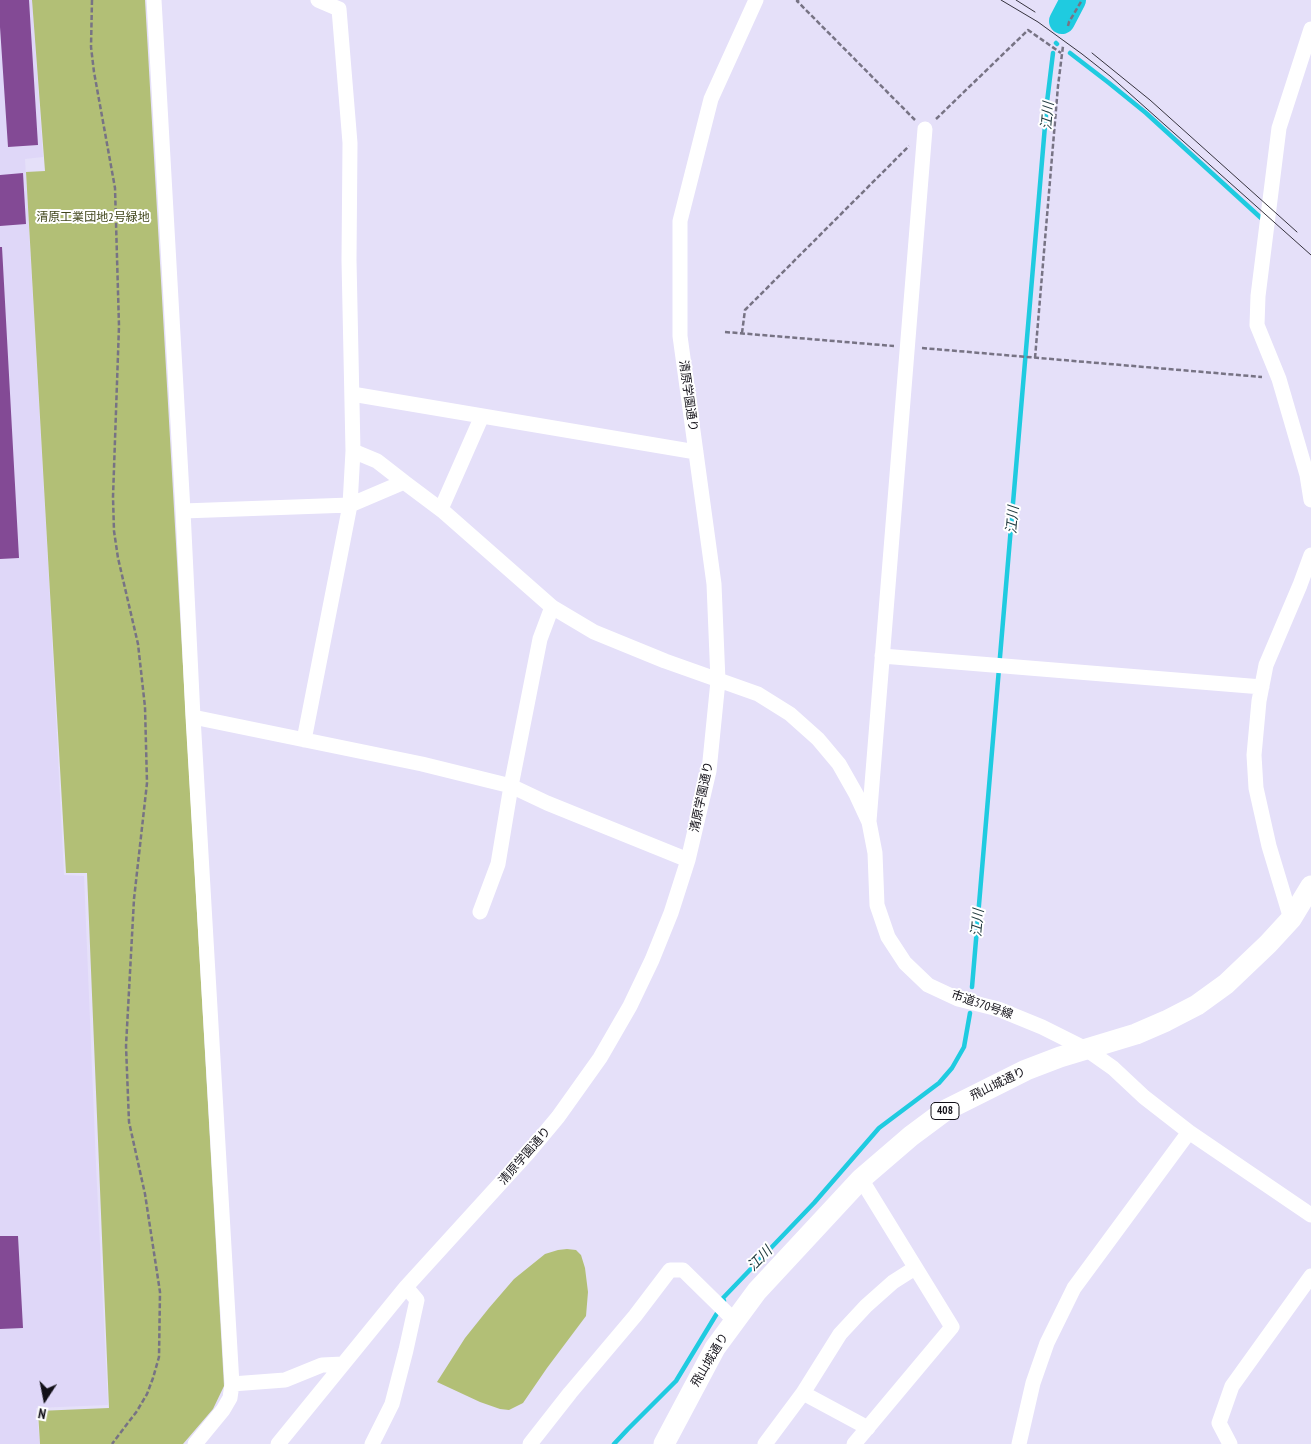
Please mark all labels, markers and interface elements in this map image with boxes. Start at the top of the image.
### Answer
water label: 江川 [1038,101,1058,131]
park label: 清原工業団地2号緑地 [36,211,150,225]
street label: 清原学園通り [676,359,700,433]
water label: 江川 [1003,505,1023,535]
street label: 清原学園通り [687,760,717,834]
water label: 江川 [968,908,988,938]
street label: 市道370号線 [949,988,1015,1022]
street label: 飛山城通り [968,1064,1028,1104]
road number: 408 [931,1102,959,1120]
street label: 清原学園通り [496,1124,554,1188]
water label: 江川 [744,1243,776,1275]
street label: 飛山城通り [688,1331,732,1389]
north arrow [20,1374,70,1424]
text: N [37,1404,48,1423]

